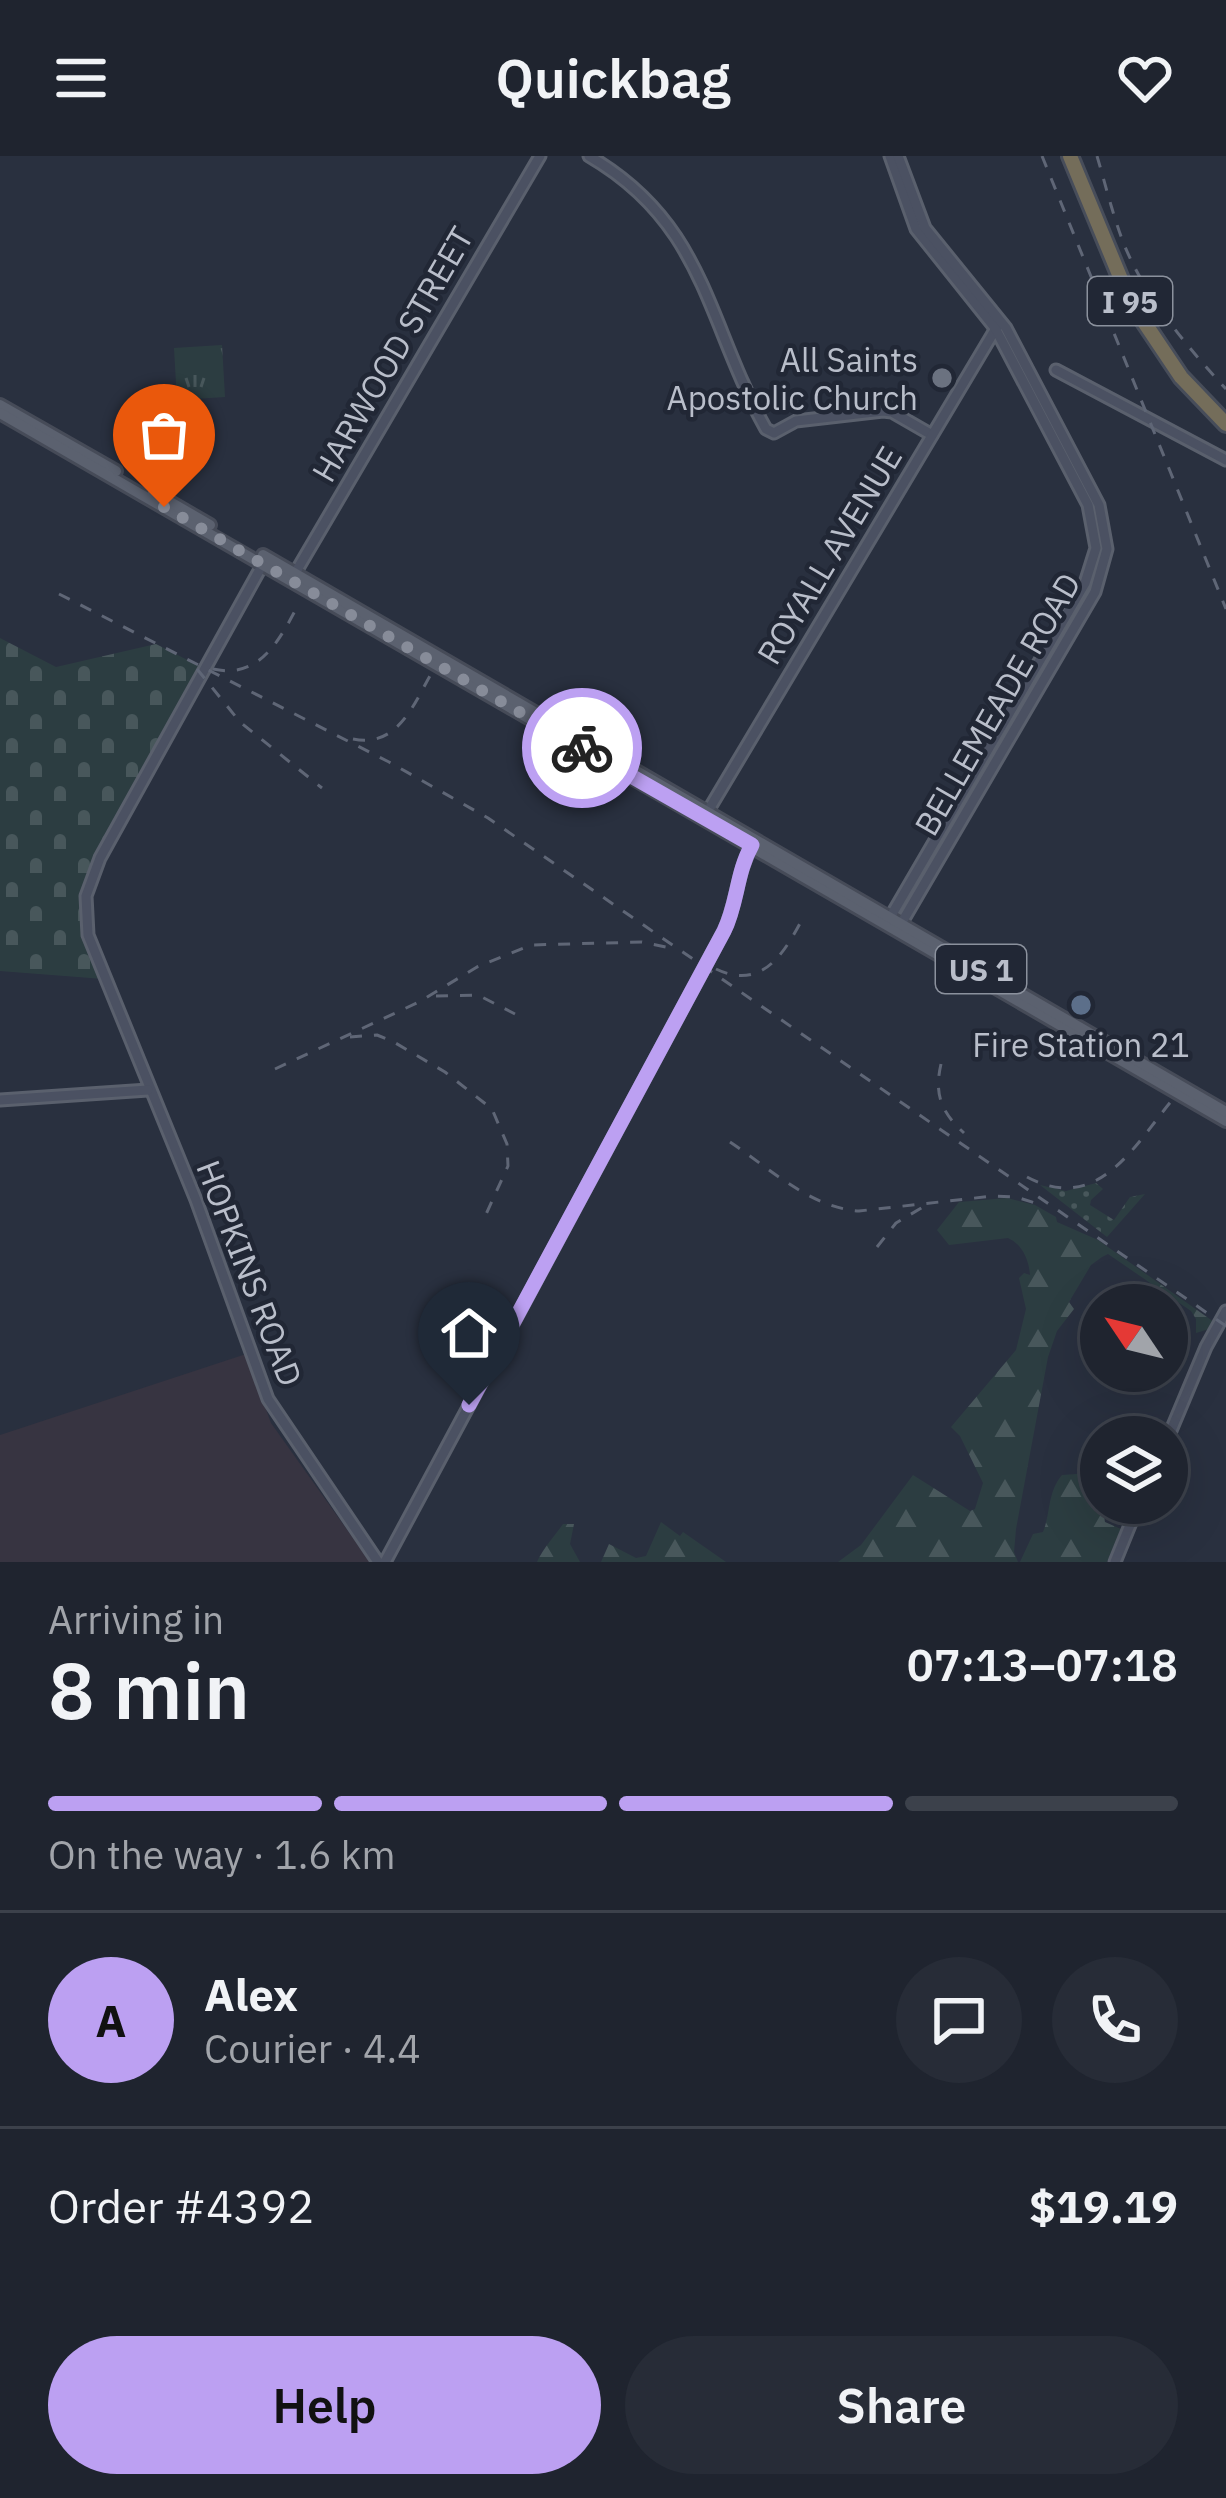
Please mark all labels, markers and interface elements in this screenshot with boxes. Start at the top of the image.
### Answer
text: Quickbag [495,43,731,113]
icon: menu [48,45,114,111]
icon: heart [1112,45,1178,111]
street label: HARWOOD STREET [302,219,483,489]
road number: I 95 [1088,277,1172,325]
place label: All Saints Apostolic Church [667,338,918,419]
marker: All Saints Apostolic Church [929,365,955,391]
pin [113,384,215,507]
icon: bag [131,402,197,468]
street label: ROYALL AVENUE [747,438,911,672]
street label: BELLEMEADE ROAD [904,565,1090,843]
courier [522,688,642,808]
icon: bike [549,715,615,781]
road number: US 1 [936,945,1026,993]
marker: Fire Station 21 [1068,992,1094,1018]
place label: Fire Station 21 [972,1023,1190,1066]
street label: HOPKINS ROAD [187,1154,313,1392]
pin [418,1282,520,1405]
north arrow [1080,1284,1188,1392]
map controls [1080,1284,1188,1524]
icon: home [436,1300,502,1366]
button: layers [1080,1416,1188,1524]
text: Arriving in [48,1594,224,1645]
text: 07:13–07:18 [907,1635,1178,1693]
text: 8 min [48,1639,250,1740]
text: On the way · 1.6 km [48,1829,395,1880]
button: chat [896,1957,1022,2083]
button: phone [1052,1957,1178,2083]
text: Alex [204,1965,298,2023]
text: A [96,1991,126,2049]
text: Courier · 4.4 [204,2023,421,2074]
text: Order #4392 [48,2177,314,2235]
text: $19.19 [1029,2177,1178,2235]
button: Help [48,2336,601,2474]
button: Share [625,2336,1178,2474]

